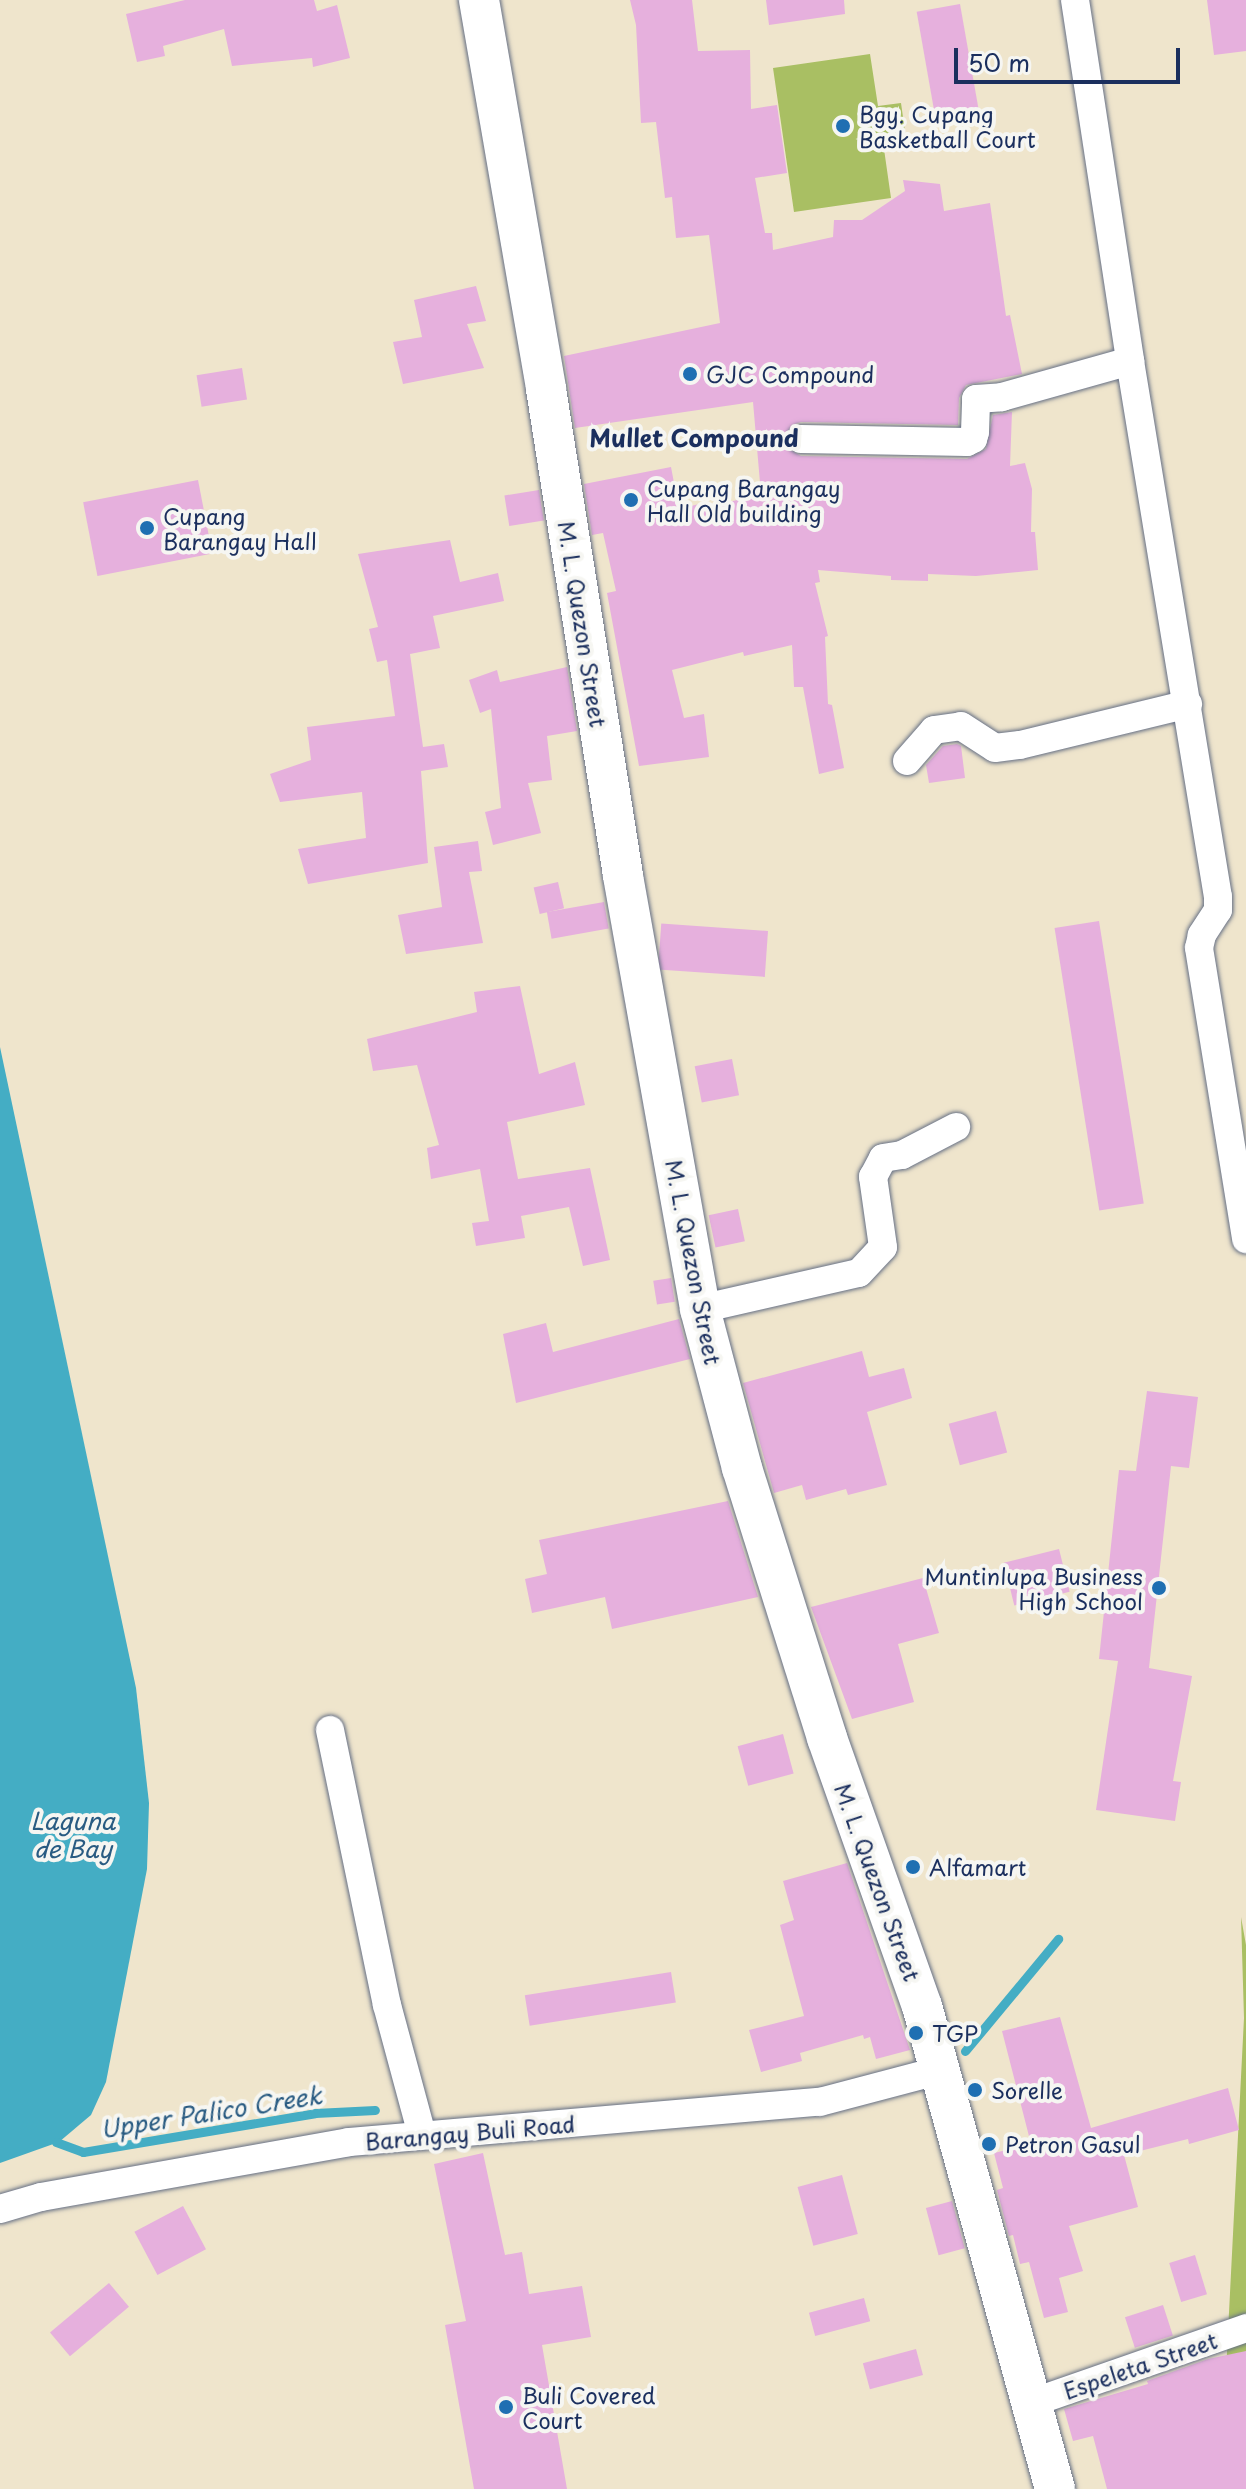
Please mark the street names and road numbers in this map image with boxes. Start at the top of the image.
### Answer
street label: M. L. Quezon Street [553,518,613,730]
street label: M. L. Quezon Street [661,1156,727,1368]
street label: M. L. Quezon Street [829,1778,927,1986]
street label: Barangay Buli Road [364,2110,576,2154]
street label: Espeleta Street [1059,2326,1221,2404]

